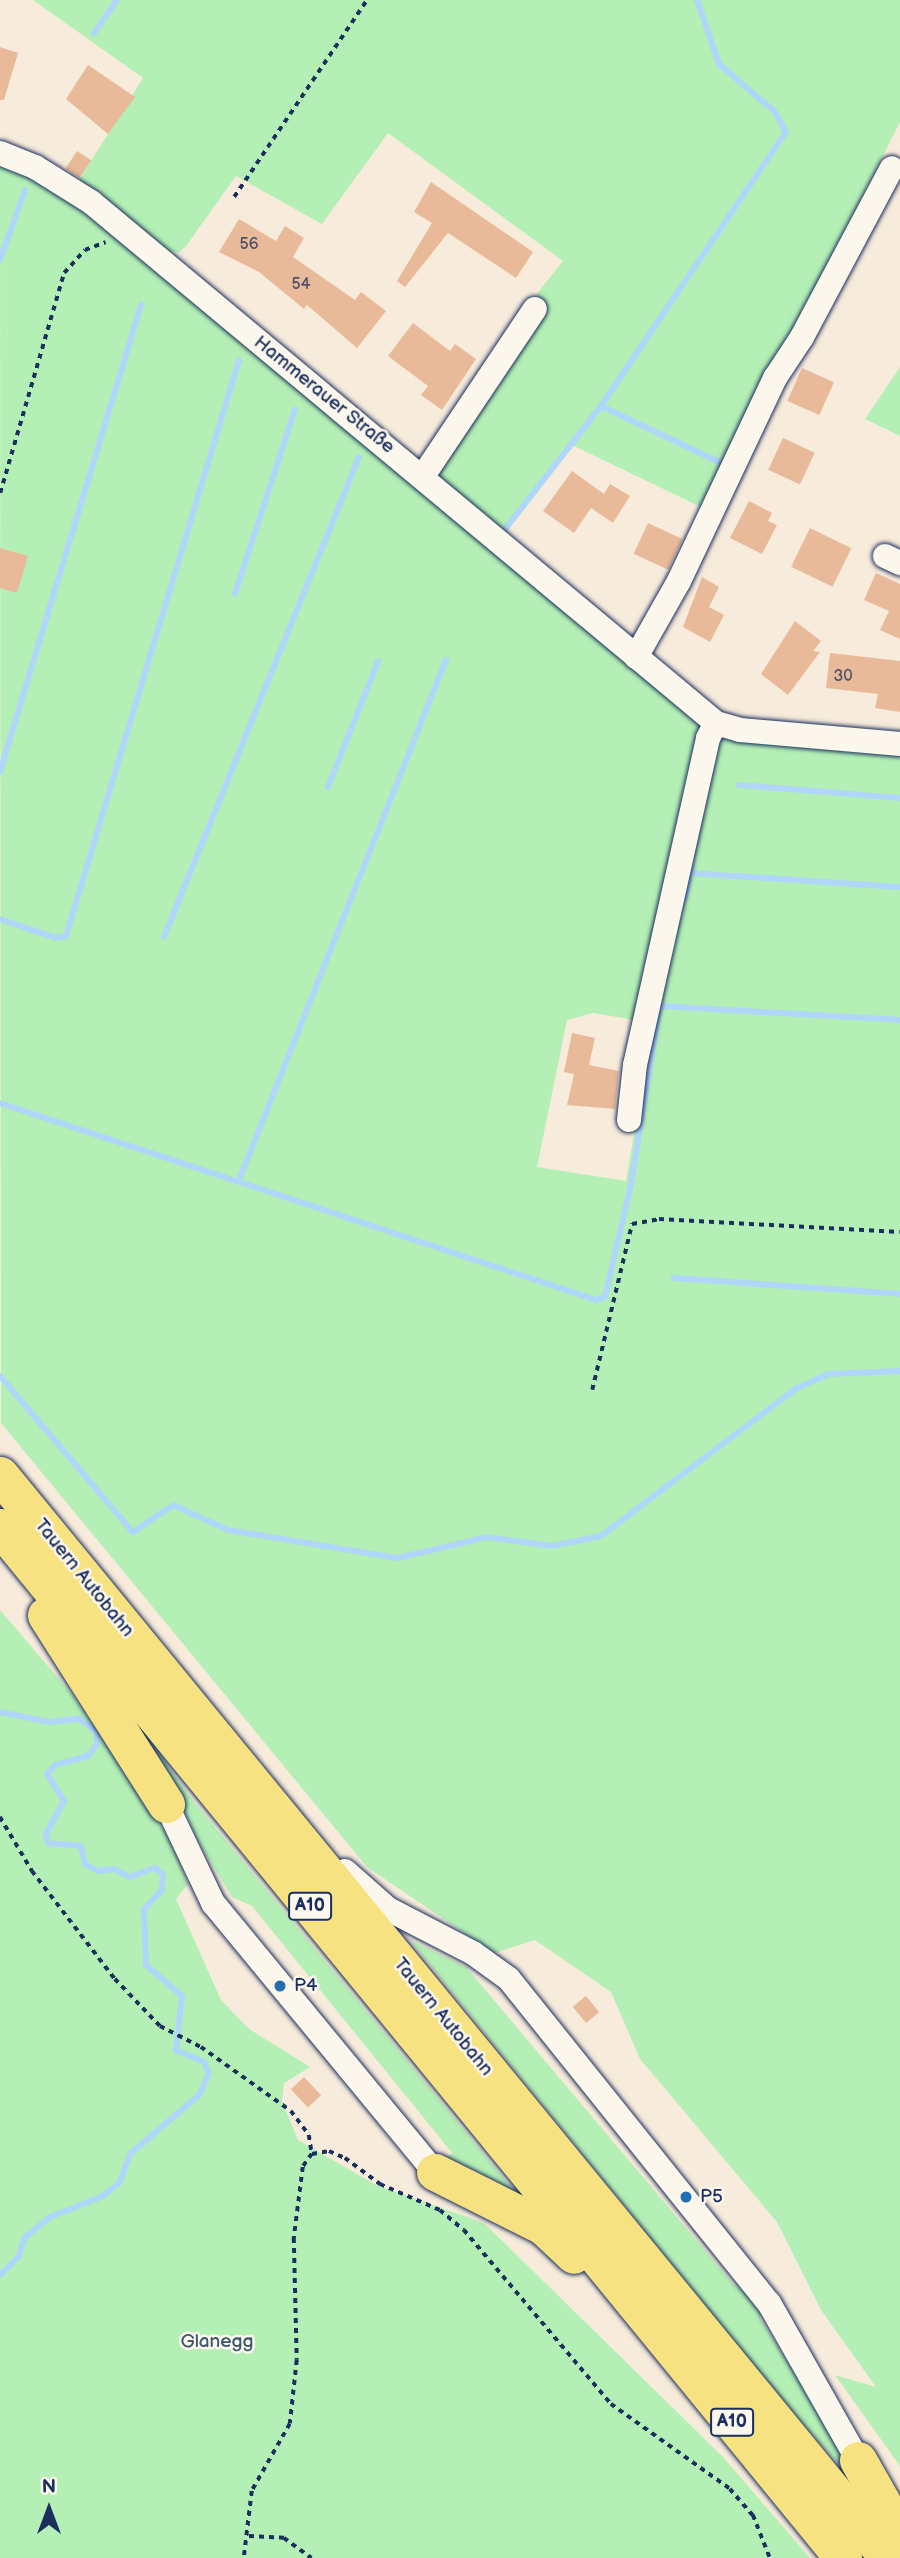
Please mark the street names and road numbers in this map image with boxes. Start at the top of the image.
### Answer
street label: Hammerauer Straße [249,331,399,459]
street label: Tauern Autobahn [29,1514,139,1642]
road number: A10 [287,1892,333,1920]
street label: Tauern Autobahn [388,1953,498,2081]
road number: A10 [709,2408,755,2436]

